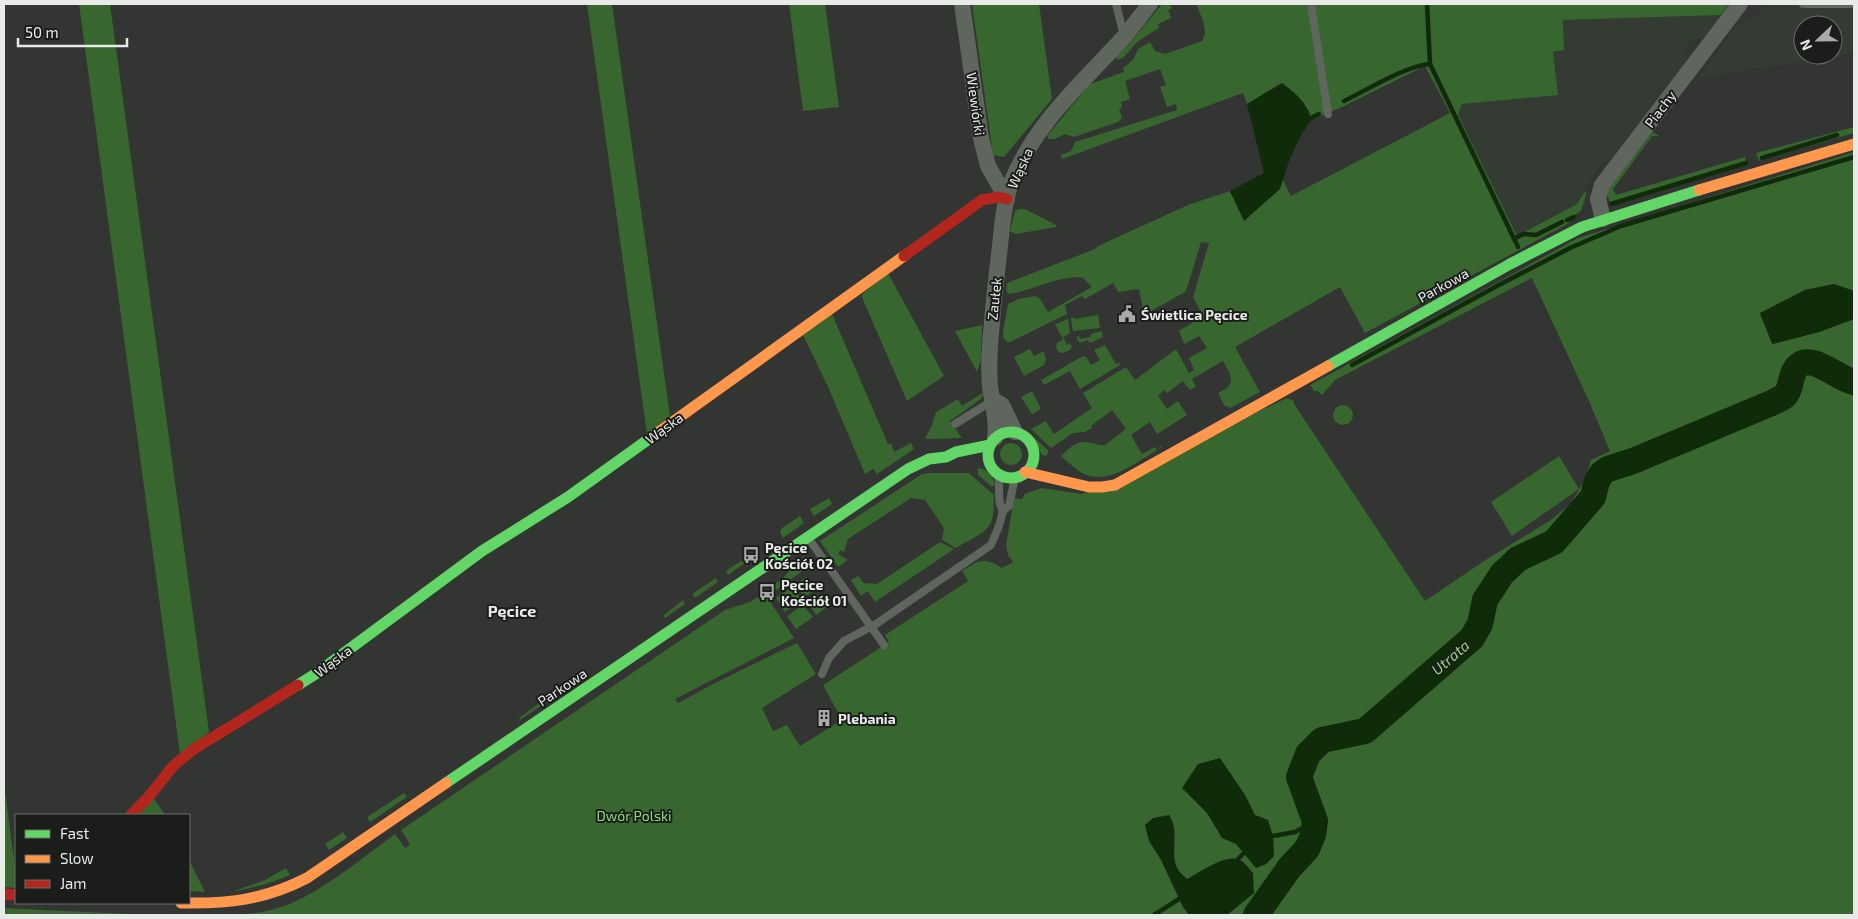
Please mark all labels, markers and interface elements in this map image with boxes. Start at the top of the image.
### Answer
scale bar [18,15,126,47]
north arrow [1793,15,1843,65]
text: 50 m [25,23,59,41]
text: N [1796,37,1815,53]
street label: Wiewiórki [963,71,989,137]
street label: Piachy [1641,87,1680,131]
street label: Wąska [1004,145,1036,191]
street label: Parkowa [1415,264,1471,306]
street label: Zaułek [983,277,1005,321]
public building icon: Świetlica Pęcice [1117,304,1137,324]
place label: Świetlica Pęcice [1141,306,1248,323]
street label: Wąska [642,409,686,447]
place label: Pęcice Kościół 02 [765,539,833,572]
bus stop icon: Pęcice Kościół 02 [741,545,761,565]
place label: Pęcice Kościół 01 [781,576,847,609]
bus stop icon: Pęcice Kościół 01 [757,582,777,602]
district label: Pęcice [488,601,536,620]
water label: Utrata [1427,636,1473,678]
street label: Wąska [311,641,355,681]
street label: Parkowa [534,664,590,710]
building icon: Plebania [814,708,834,728]
place label: Plebania [838,710,896,727]
park label: Dwór Polski [596,807,672,824]
legend [15,814,190,904]
text: Fast [60,824,90,842]
text: Slow [60,849,94,867]
text: Jam [60,874,86,892]

